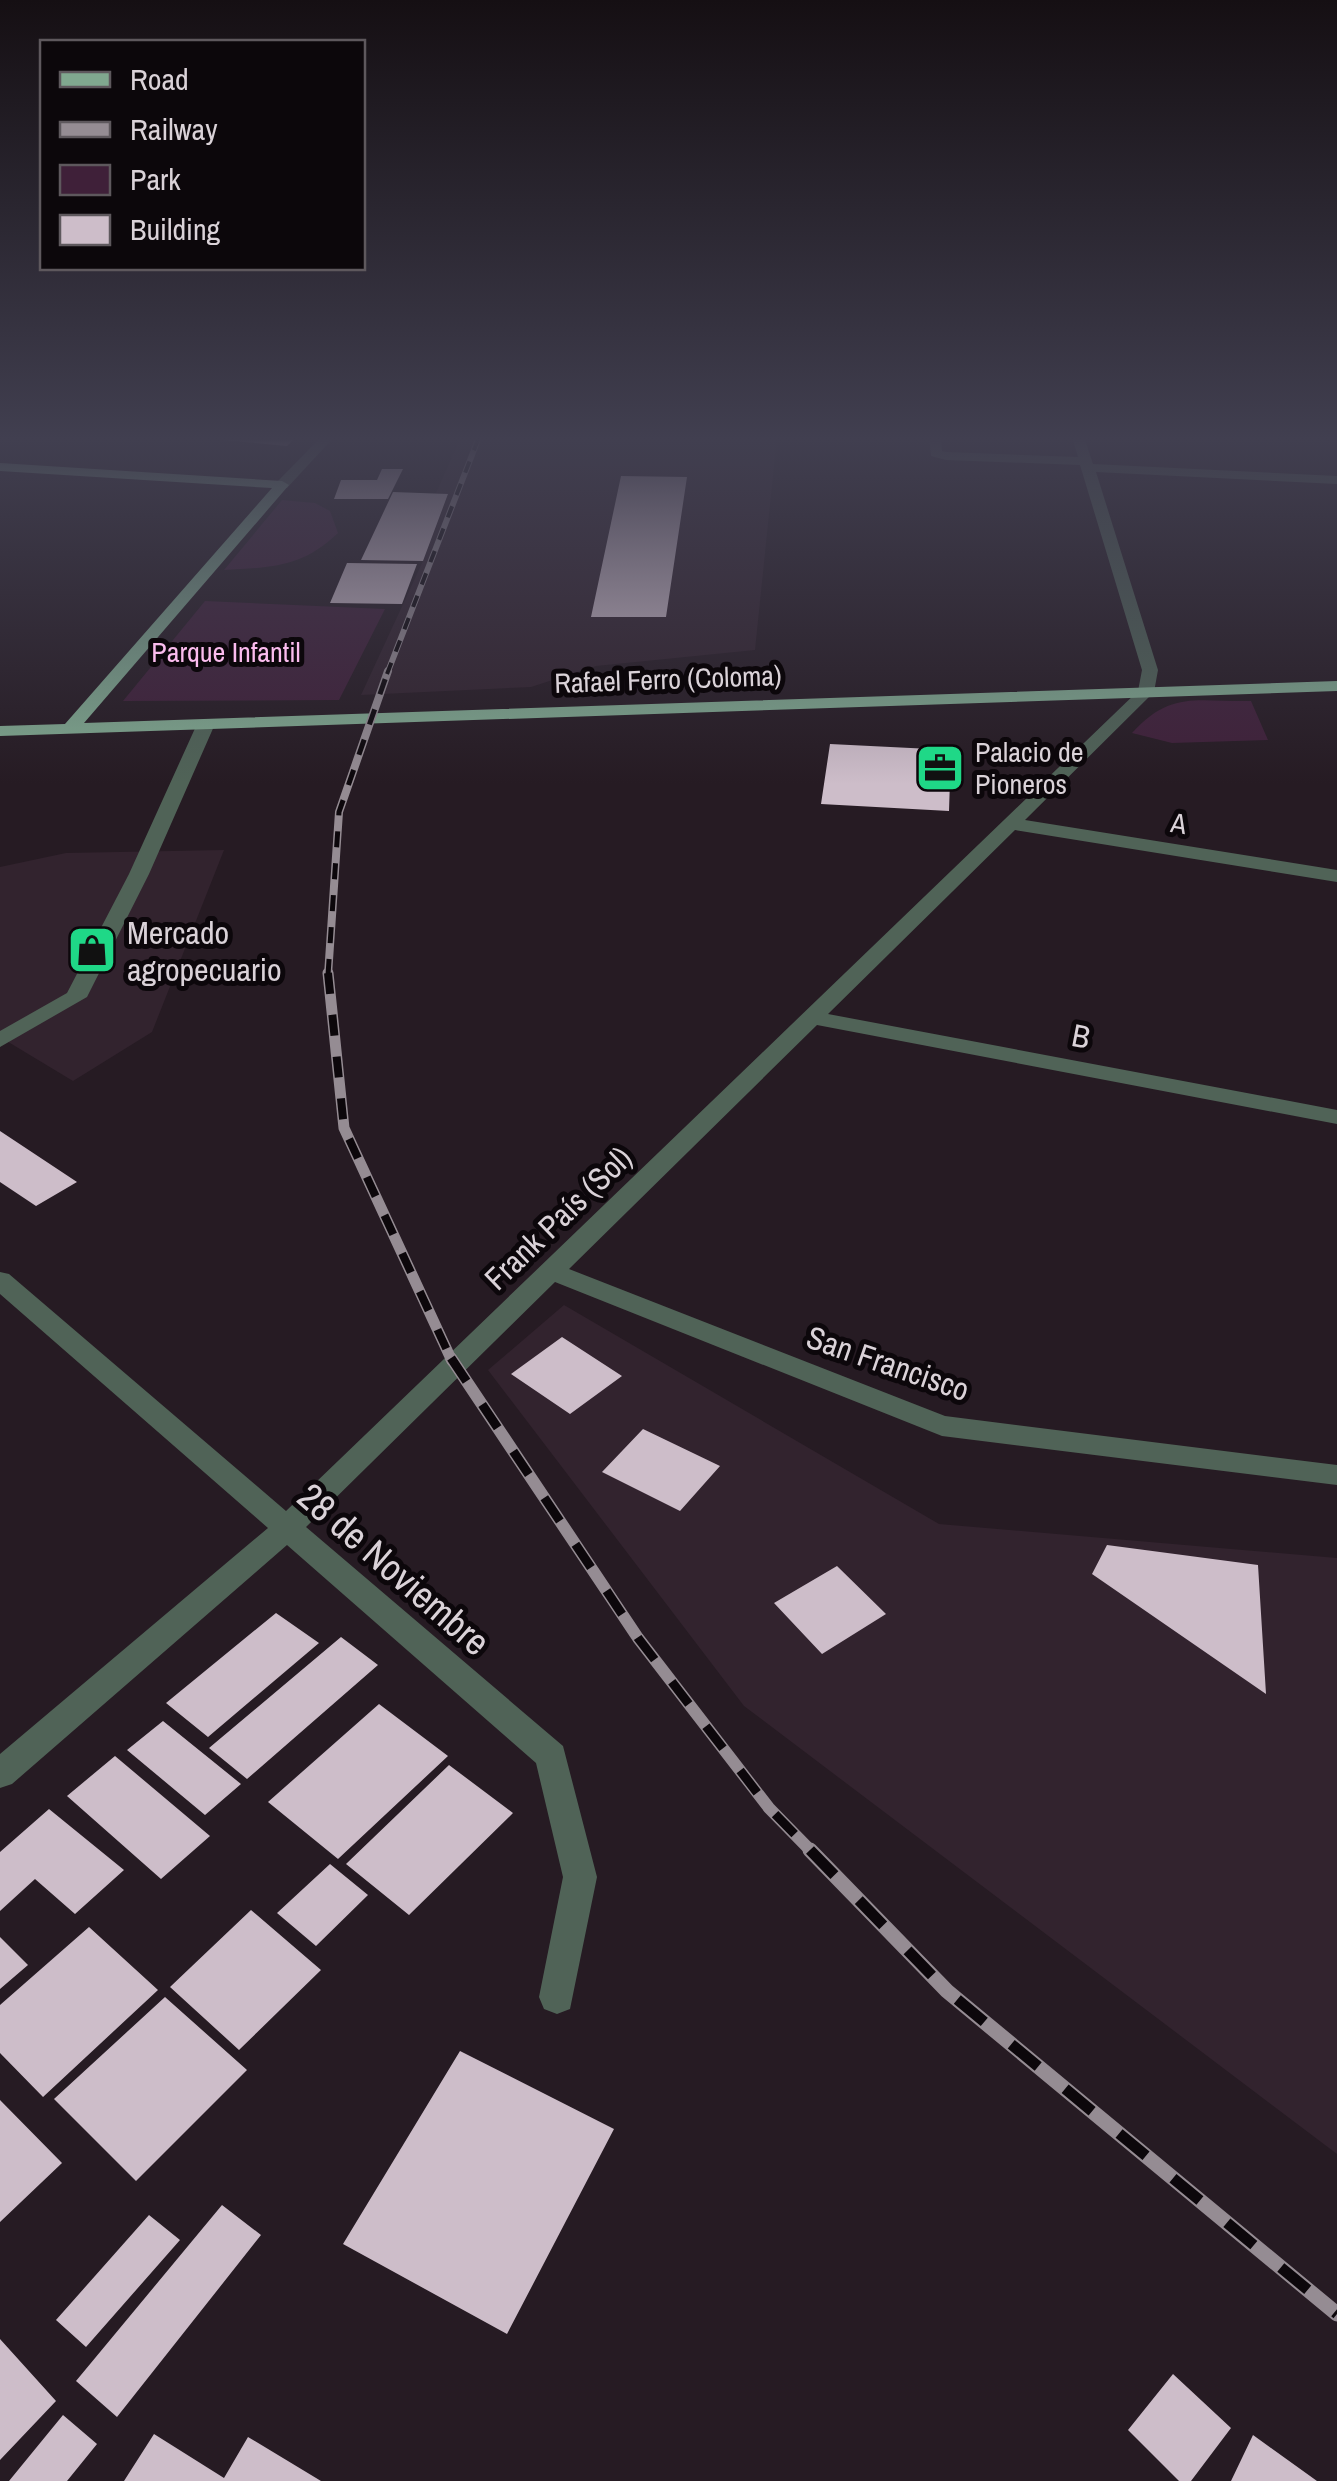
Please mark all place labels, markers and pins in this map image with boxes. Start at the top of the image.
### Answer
place label: Palacio de Pioneros [975,733,1084,803]
office icon: Palacio de Pioneros [914,742,966,794]
place label: Mercado agropecuario [127,911,282,991]
shop icon: Mercado agropecuario [66,924,118,976]

